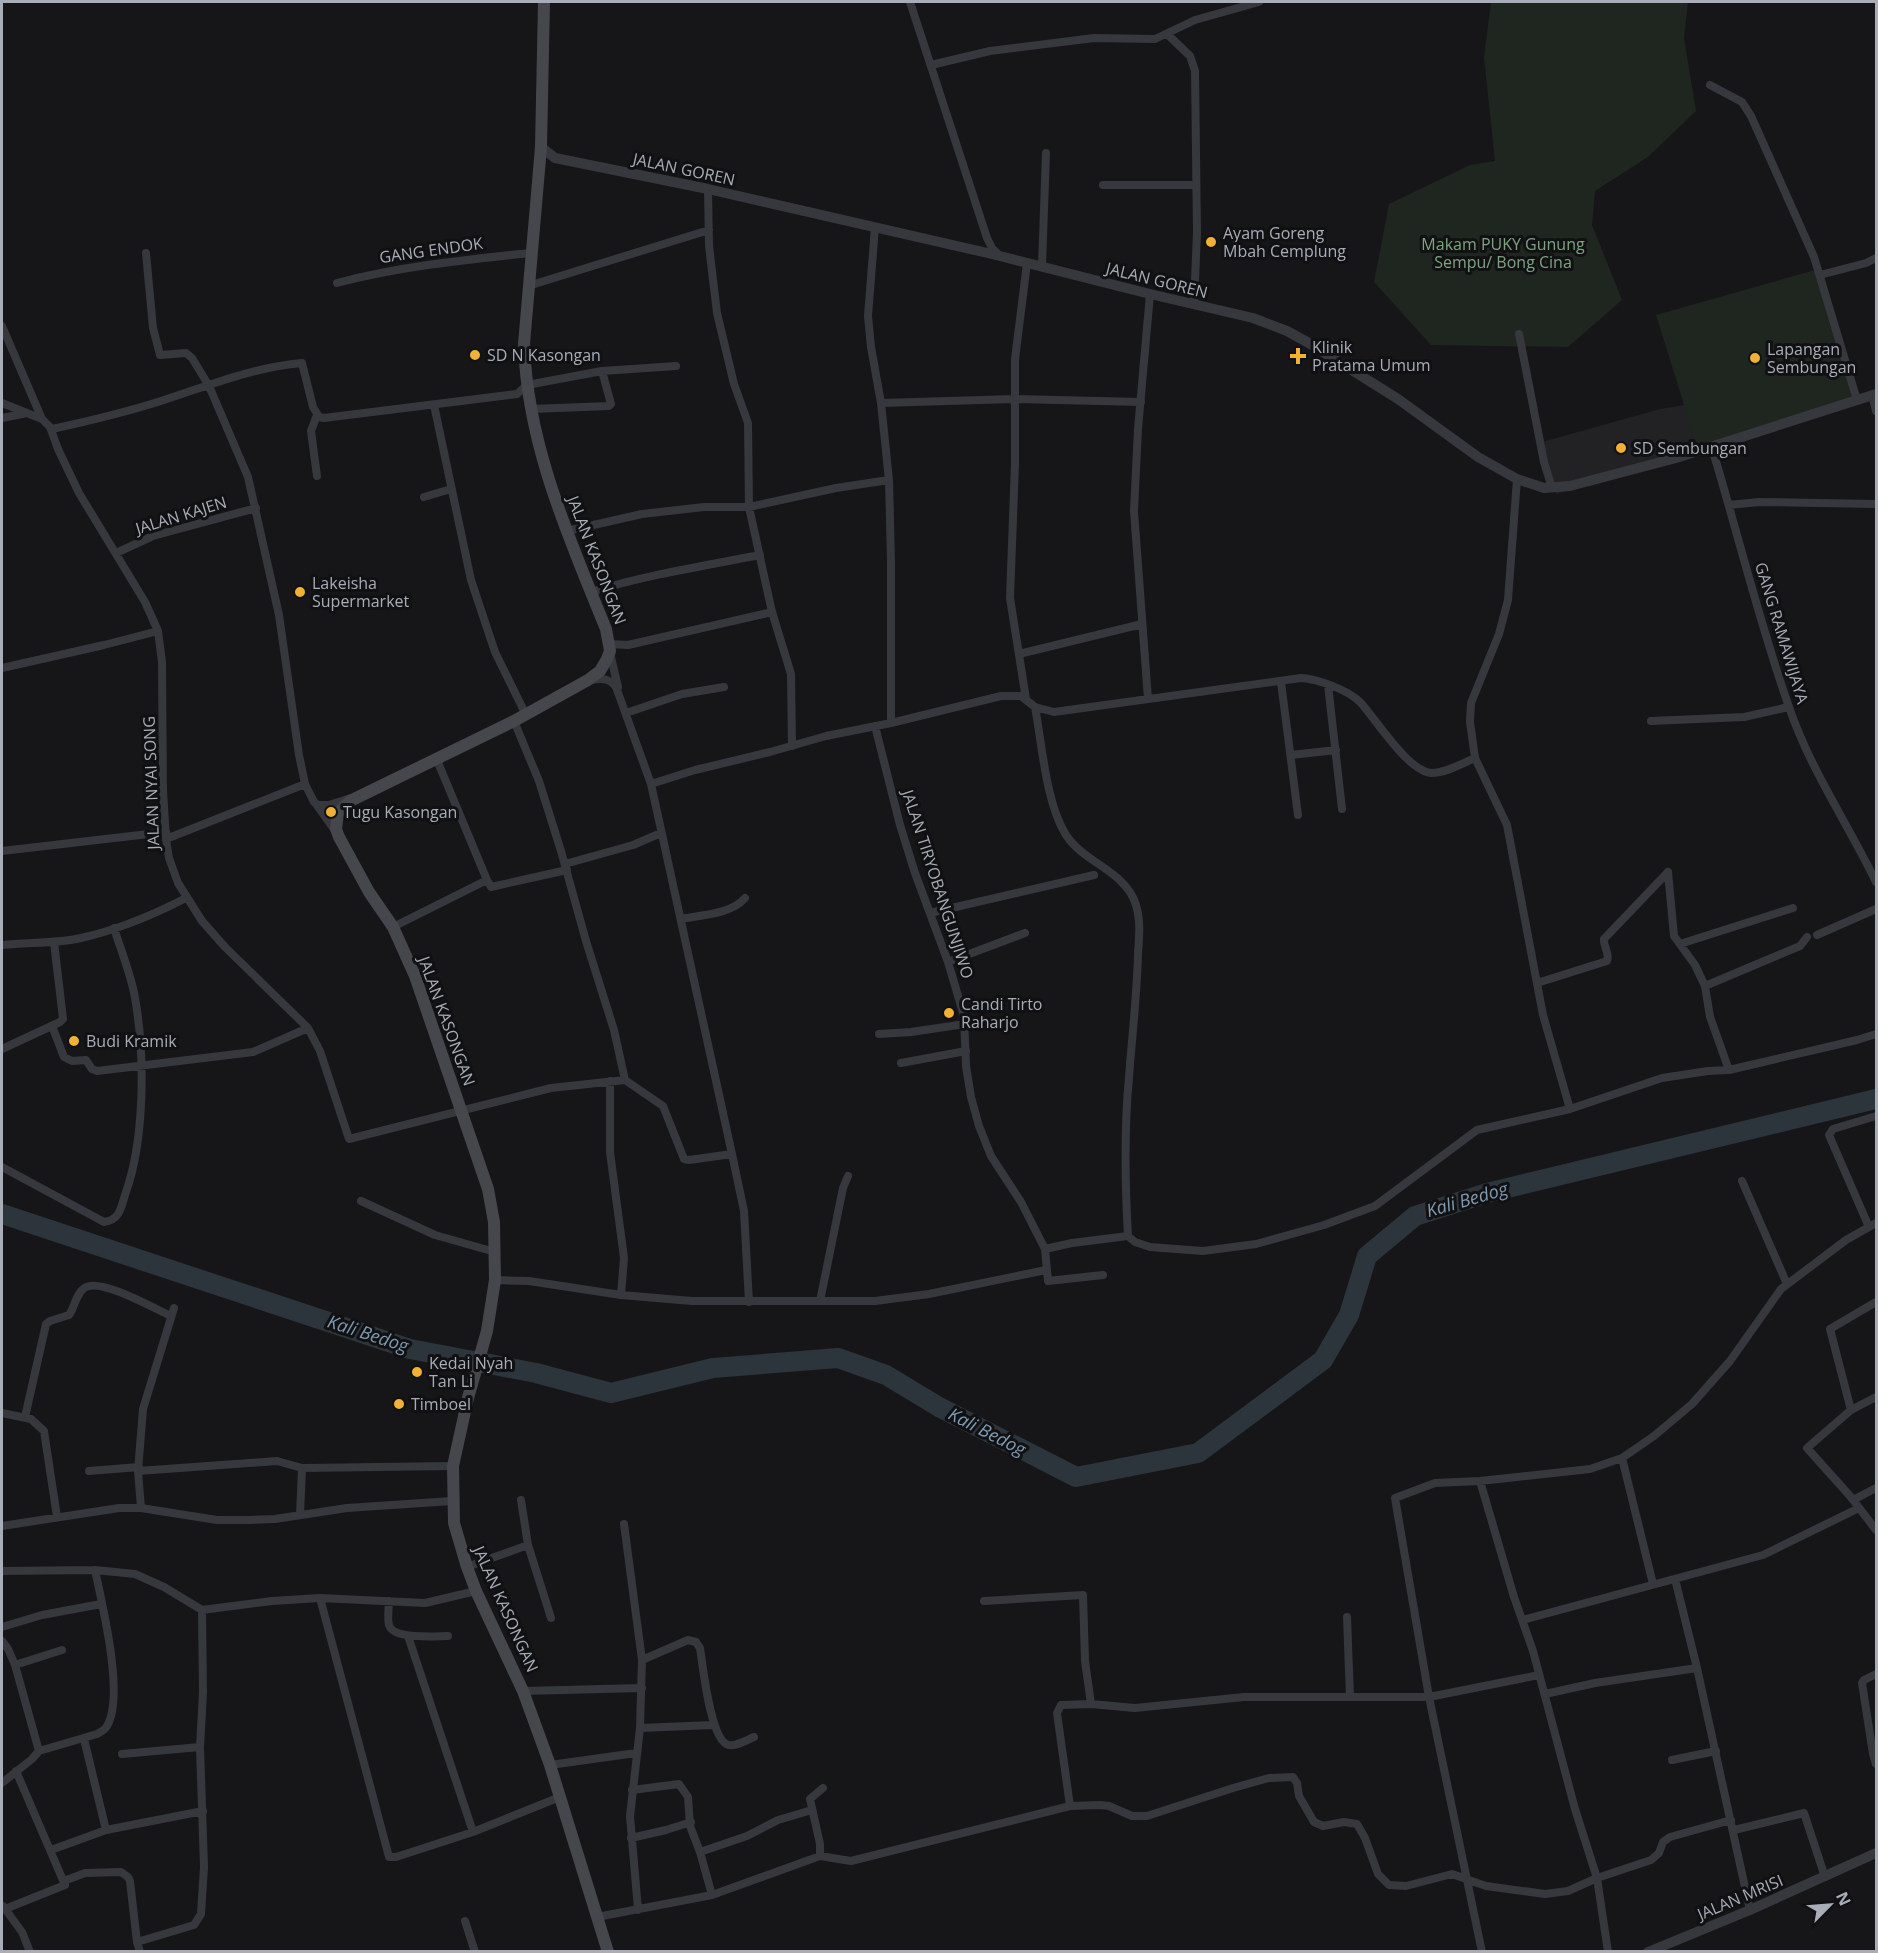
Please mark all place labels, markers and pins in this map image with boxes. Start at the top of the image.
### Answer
place label: Ayam Goreng Mbah Cemplung [1223,222,1346,262]
marker: Ayam Goreng Mbah Cemplung [1204,235,1218,249]
place label: Klinik Pratama Umum [1312,336,1431,376]
place label: Lapangan Sembungan [1767,338,1856,378]
place label: SD N Kasongan [487,344,601,366]
marker: Klinik Pratama Umum [1289,347,1307,365]
marker: SD N Kasongan [468,348,482,362]
marker: Lapangan Sembungan [1748,351,1762,365]
place label: SD Sembungan [1633,437,1747,459]
marker: SD Sembungan [1614,441,1628,455]
place label: Lakeisha Supermarket [312,572,410,612]
marker: Lakeisha Supermarket [293,585,307,599]
place label: Tugu Kasongan [343,801,457,823]
marker: Tugu Kasongan [324,805,338,819]
place label: Candi Tirto Raharjo [961,993,1042,1033]
marker: Candi Tirto Raharjo [942,1006,956,1020]
place label: Budi Kramik [86,1030,177,1052]
marker: Budi Kramik [67,1034,81,1048]
place label: Kedai Nyah Tan Li [429,1352,513,1392]
marker: Kedai Nyah Tan Li [410,1365,424,1379]
place label: Timboel [411,1393,471,1415]
marker: Timboel [392,1397,406,1411]

